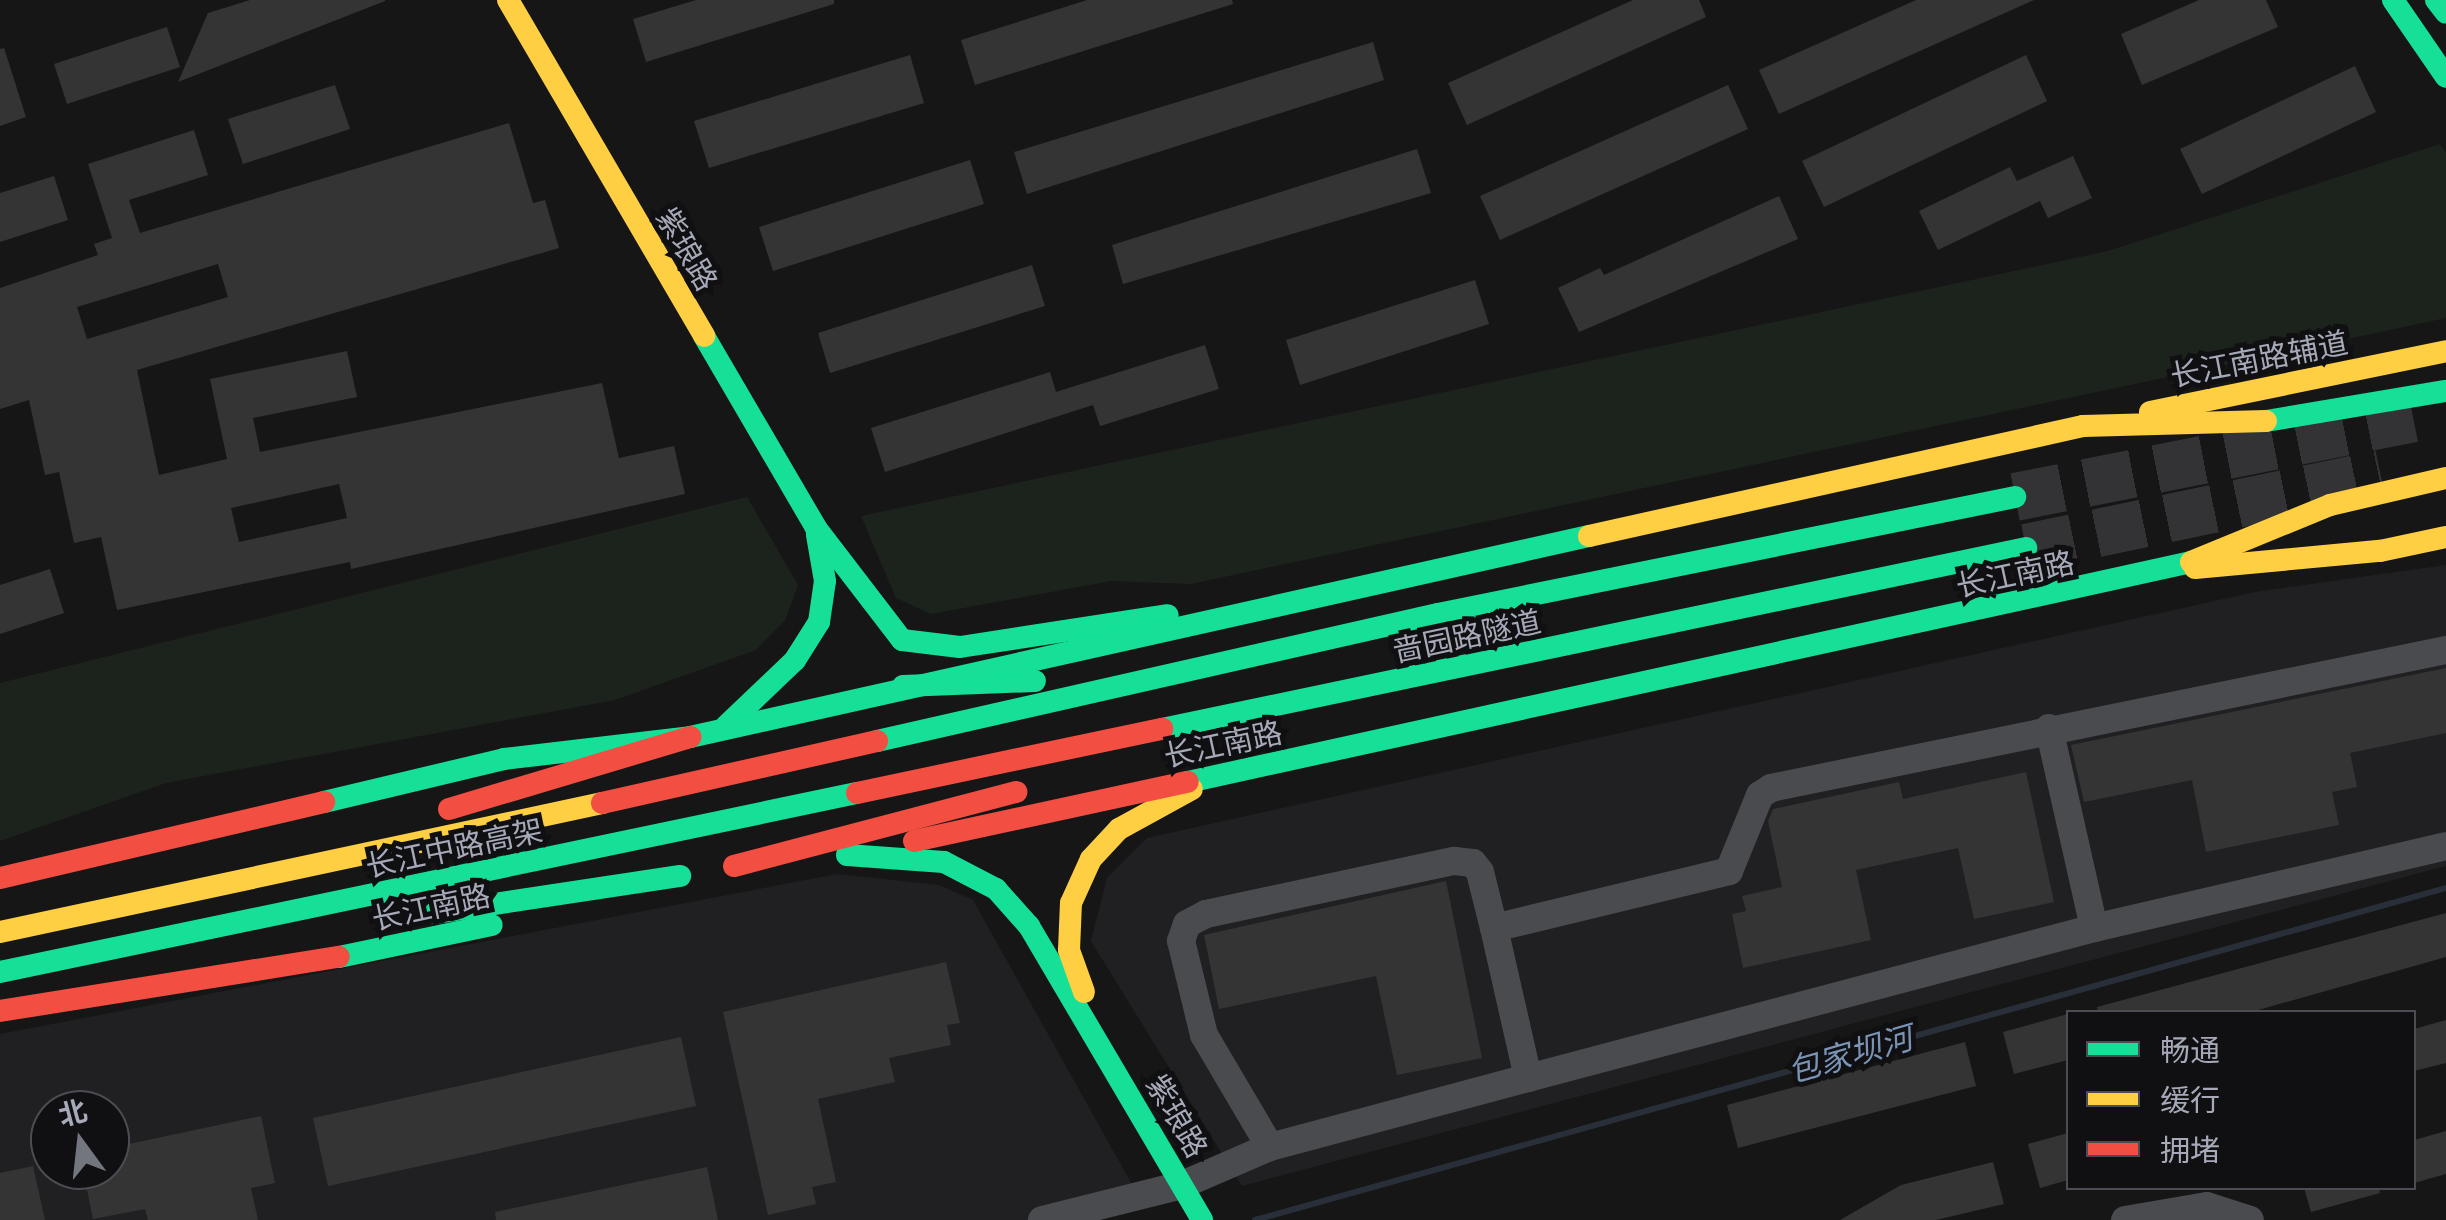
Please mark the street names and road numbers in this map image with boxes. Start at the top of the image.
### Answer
street label: 紫琅路 [649,201,725,297]
street label: 长江南路辅道 [2167,324,2351,394]
street label: 长江南路 [1953,544,2077,604]
street label: 啬园路隧道 [1390,603,1544,669]
street label: 长江南路 [1161,714,1285,774]
street label: 长江中路高架 [362,812,546,884]
street label: 长江南路 [369,877,493,937]
street label: 紫琅路 [1139,1068,1215,1164]

